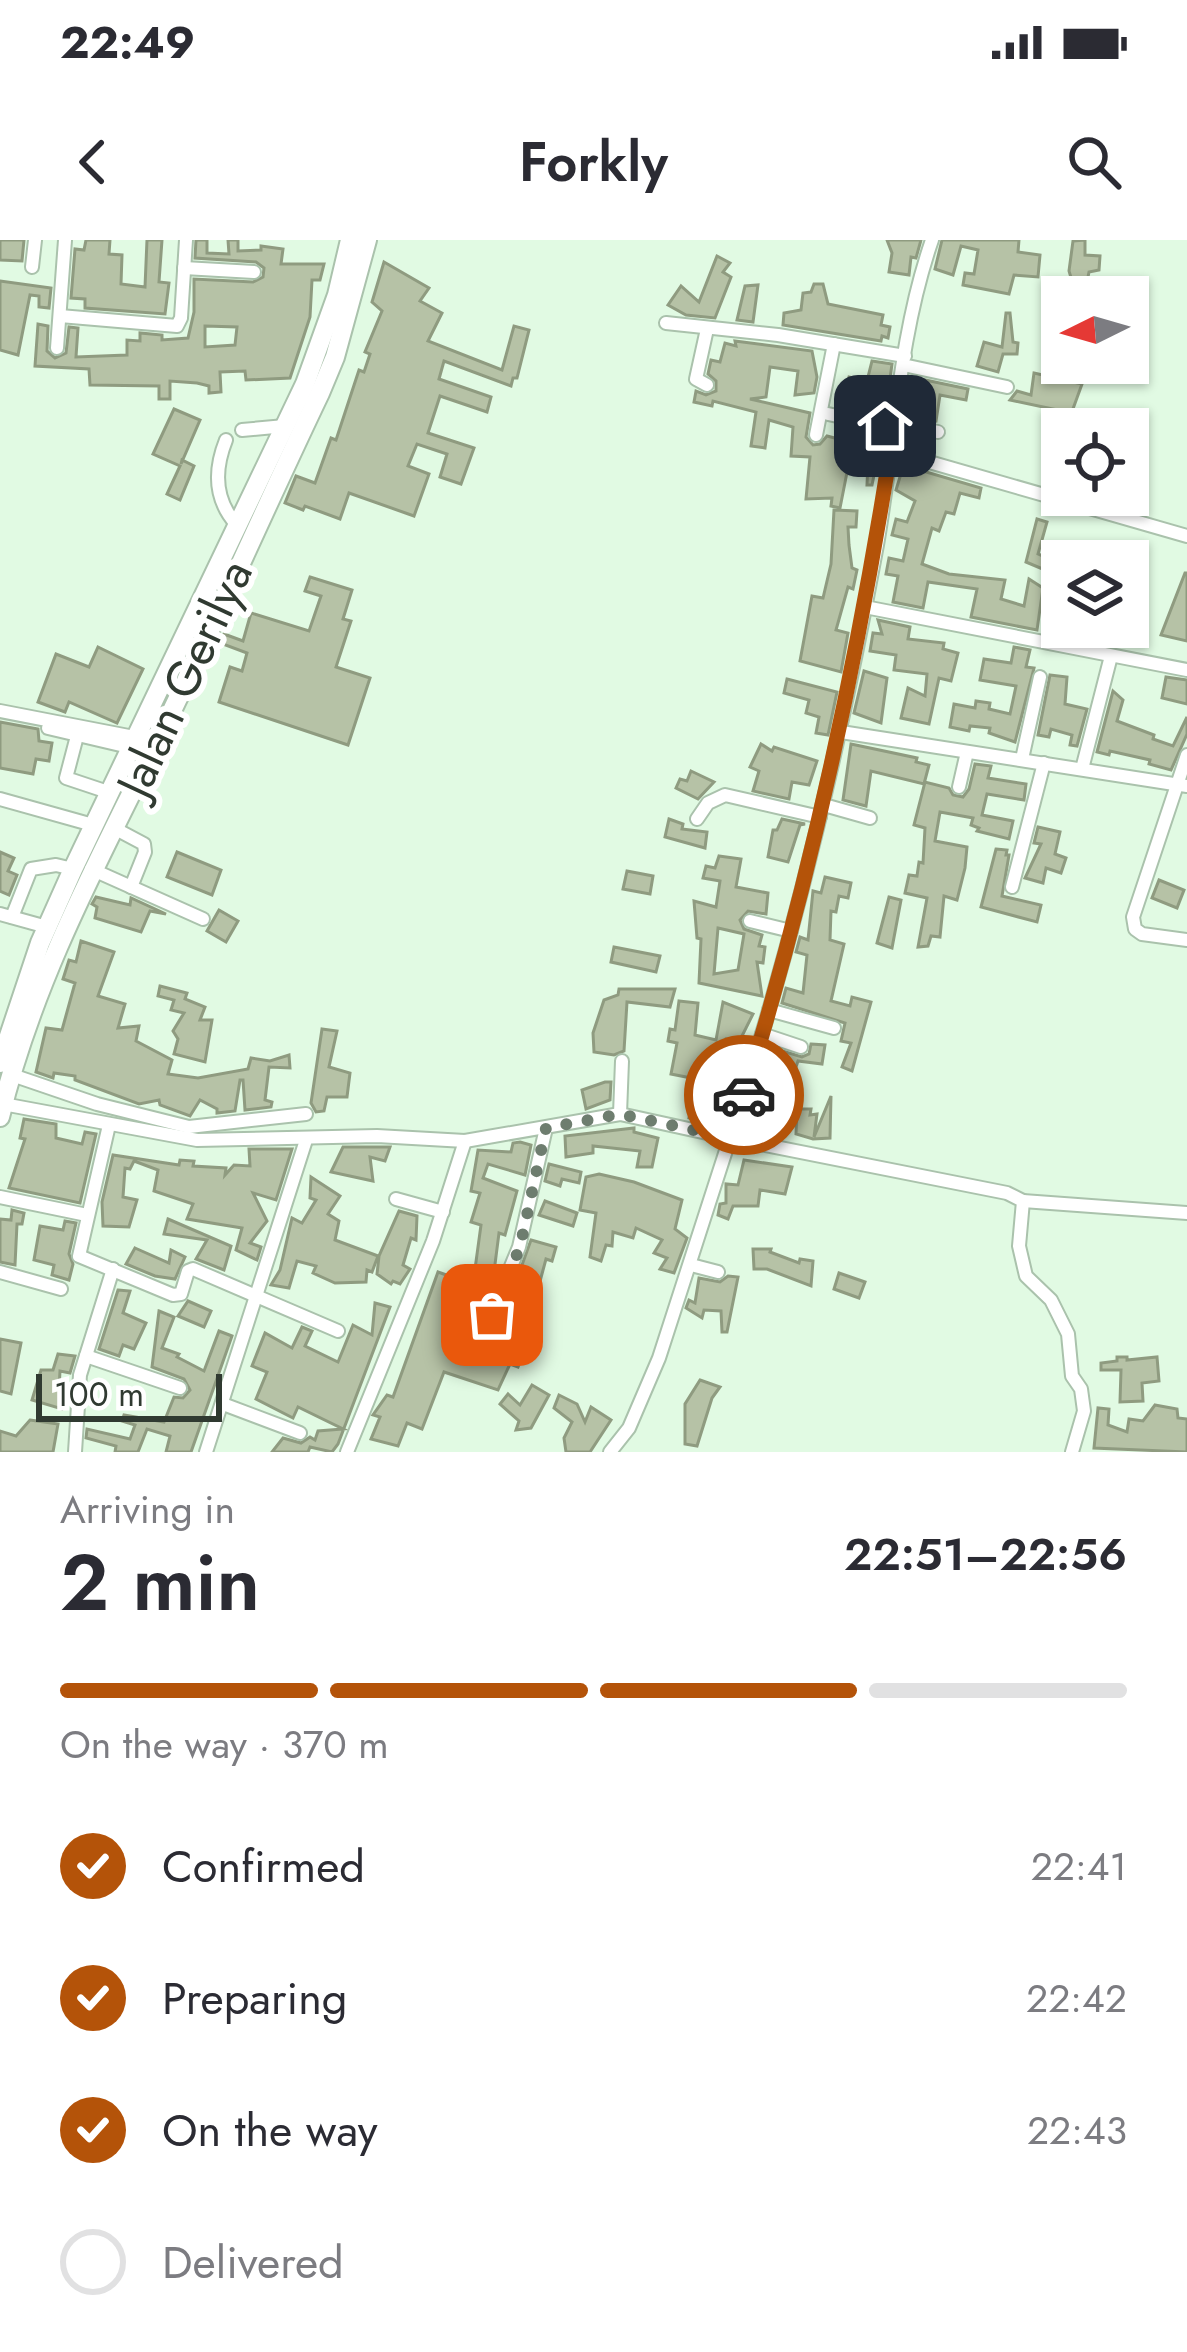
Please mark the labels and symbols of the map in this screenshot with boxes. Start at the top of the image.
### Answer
north arrow [1041,276,1149,384]
pin [834,375,936,477]
street label: Jalan Gerilya [97,548,269,814]
courier [684,1035,804,1155]
pin [441,1264,543,1366]
scale bar [36,1368,222,1421]

